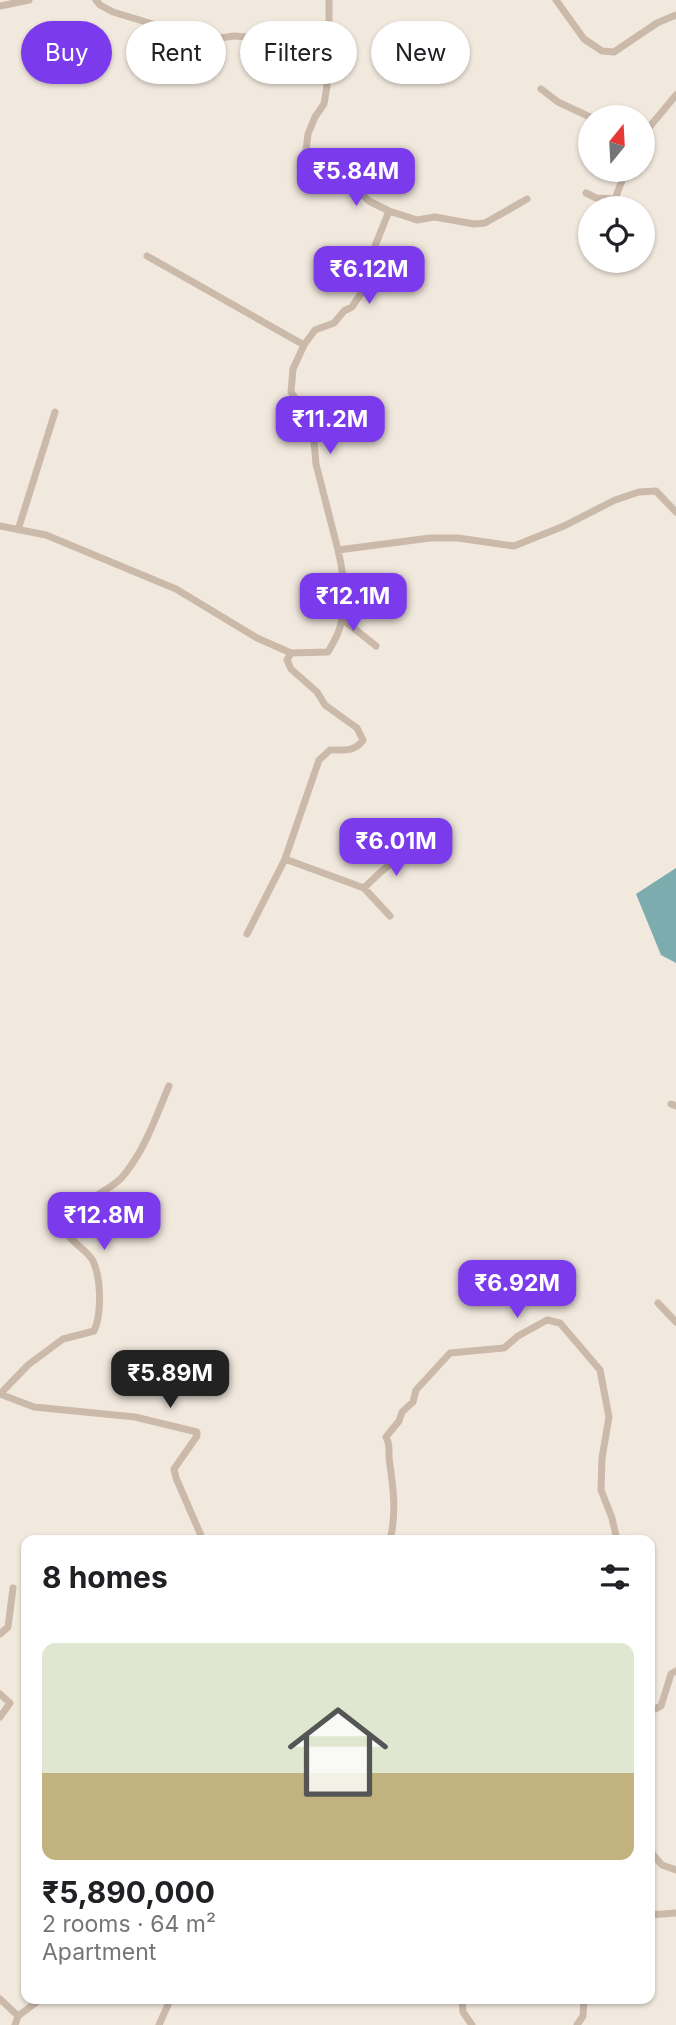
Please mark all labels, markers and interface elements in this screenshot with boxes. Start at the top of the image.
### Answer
chip: Buy [21,21,112,84]
chip: Rent [126,21,226,84]
chip: Filters [240,21,357,84]
chip: New [371,21,470,84]
north arrow [578,105,654,182]
map controls [578,105,655,273]
pin: ₹5.84M [299,148,413,208]
text: ₹5.84M [313,157,399,185]
button: locate [578,196,655,273]
pin: ₹6.12M [312,246,426,306]
text: ₹6.12M [330,255,408,283]
pin: ₹11.2M [273,396,387,456]
text: ₹11.2M [292,405,368,433]
pin: ₹12.1M [296,574,410,633]
text: ₹12.1M [316,582,390,610]
pin: ₹6.01M [339,818,453,878]
text: ₹6.01M [355,827,437,855]
pin: ₹12.8M [47,1192,161,1252]
text: ₹12.8M [64,1201,144,1229]
pin: ₹6.92M [460,1260,574,1320]
text: ₹6.92M [474,1269,560,1297]
pin: ₹5.89M [113,1350,227,1410]
text: ₹5.89M [127,1359,213,1387]
icon: filters [596,1558,634,1596]
text: 8 homes [42,1559,168,1595]
icon: home [275,1689,401,1815]
text: ₹5,890,000 [42,1874,215,1910]
text: 2 rooms · 64 m² [42,1910,216,1938]
text: Apartment [42,1938,156,1966]

